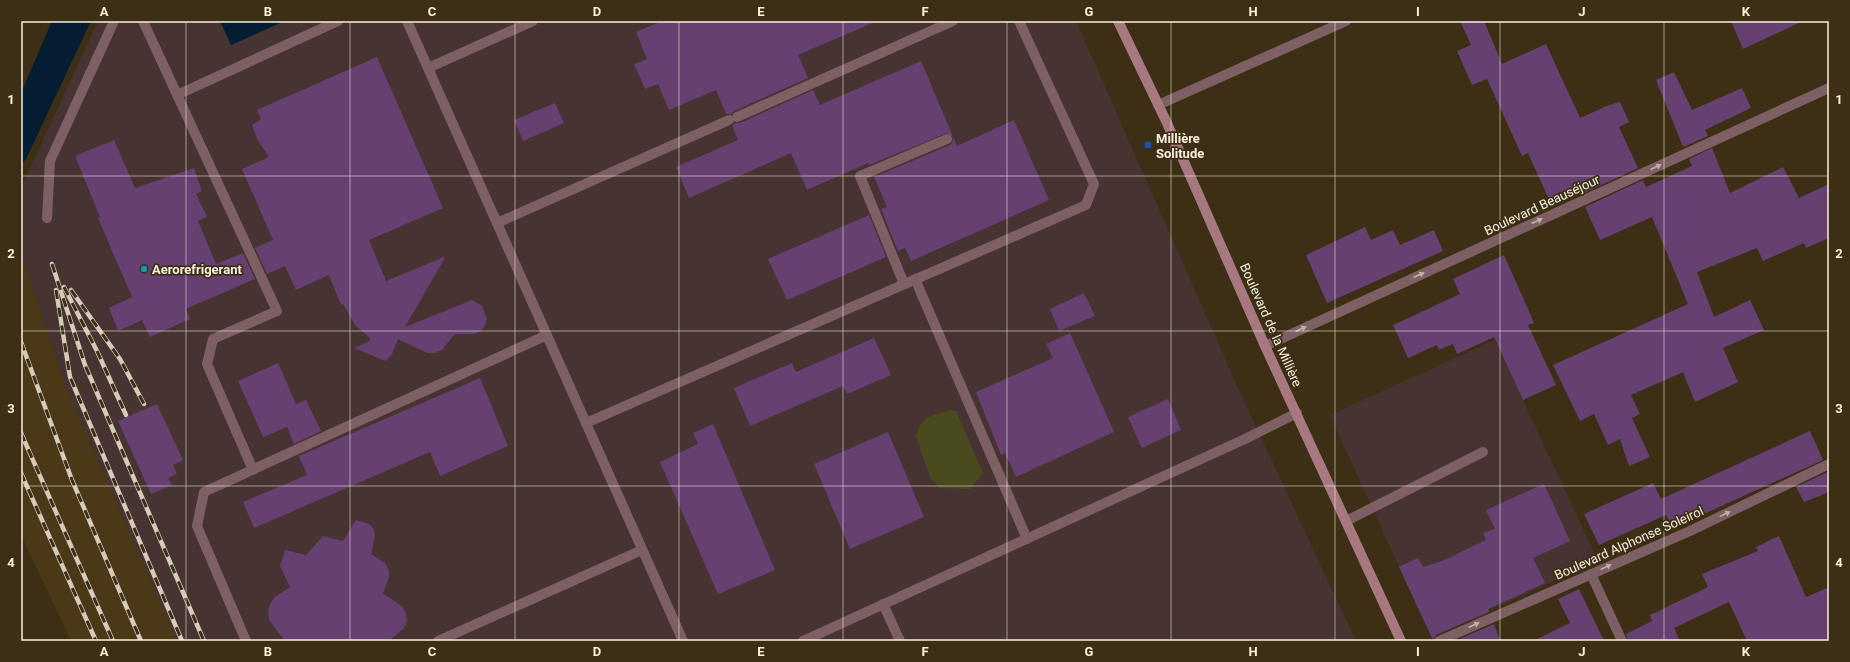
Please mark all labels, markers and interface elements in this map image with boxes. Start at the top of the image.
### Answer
text: A [100,4,109,19]
text: B [264,4,272,19]
text: C [428,4,437,19]
text: D [593,4,601,19]
text: E [757,4,765,19]
text: F [921,4,929,19]
text: G [1085,4,1094,19]
text: H [1248,4,1258,19]
text: I [1416,4,1420,19]
text: J [1578,4,1586,19]
text: K [1742,4,1751,19]
text: 1 [7,92,15,107]
text: 1 [1835,92,1843,107]
place label: Millière Solitude [1156,131,1204,161]
marker: Millière Solitude [1143,140,1153,150]
one-way arrow [1650,164,1661,170]
street label: Boulevard Beauséjour [1482,171,1603,238]
one-way arrow [1532,218,1543,224]
text: 2 [7,246,15,261]
text: 2 [1835,246,1843,261]
street label: Boulevard de la Millière [1237,261,1305,389]
place label: Aerorefrigerant [152,262,242,277]
marker: Aerorefrigerant [139,264,149,274]
one-way arrow [1414,272,1425,278]
one-way arrow [1295,326,1307,333]
text: 3 [7,401,15,416]
text: 3 [1835,401,1843,416]
street label: Boulevard Alphonse Soleirol [1552,503,1706,583]
one-way arrow [1719,511,1730,517]
text: 4 [7,555,15,570]
text: 4 [1835,555,1843,570]
one-way arrow [1601,564,1613,570]
one-way arrow [1469,622,1481,628]
text: A [100,644,109,659]
text: B [264,644,272,659]
text: C [428,644,437,659]
text: D [593,644,601,659]
text: E [757,644,765,659]
text: F [921,644,929,659]
text: G [1085,644,1094,659]
text: H [1248,644,1258,659]
text: I [1416,644,1420,659]
text: J [1578,644,1586,659]
text: K [1742,644,1751,659]

